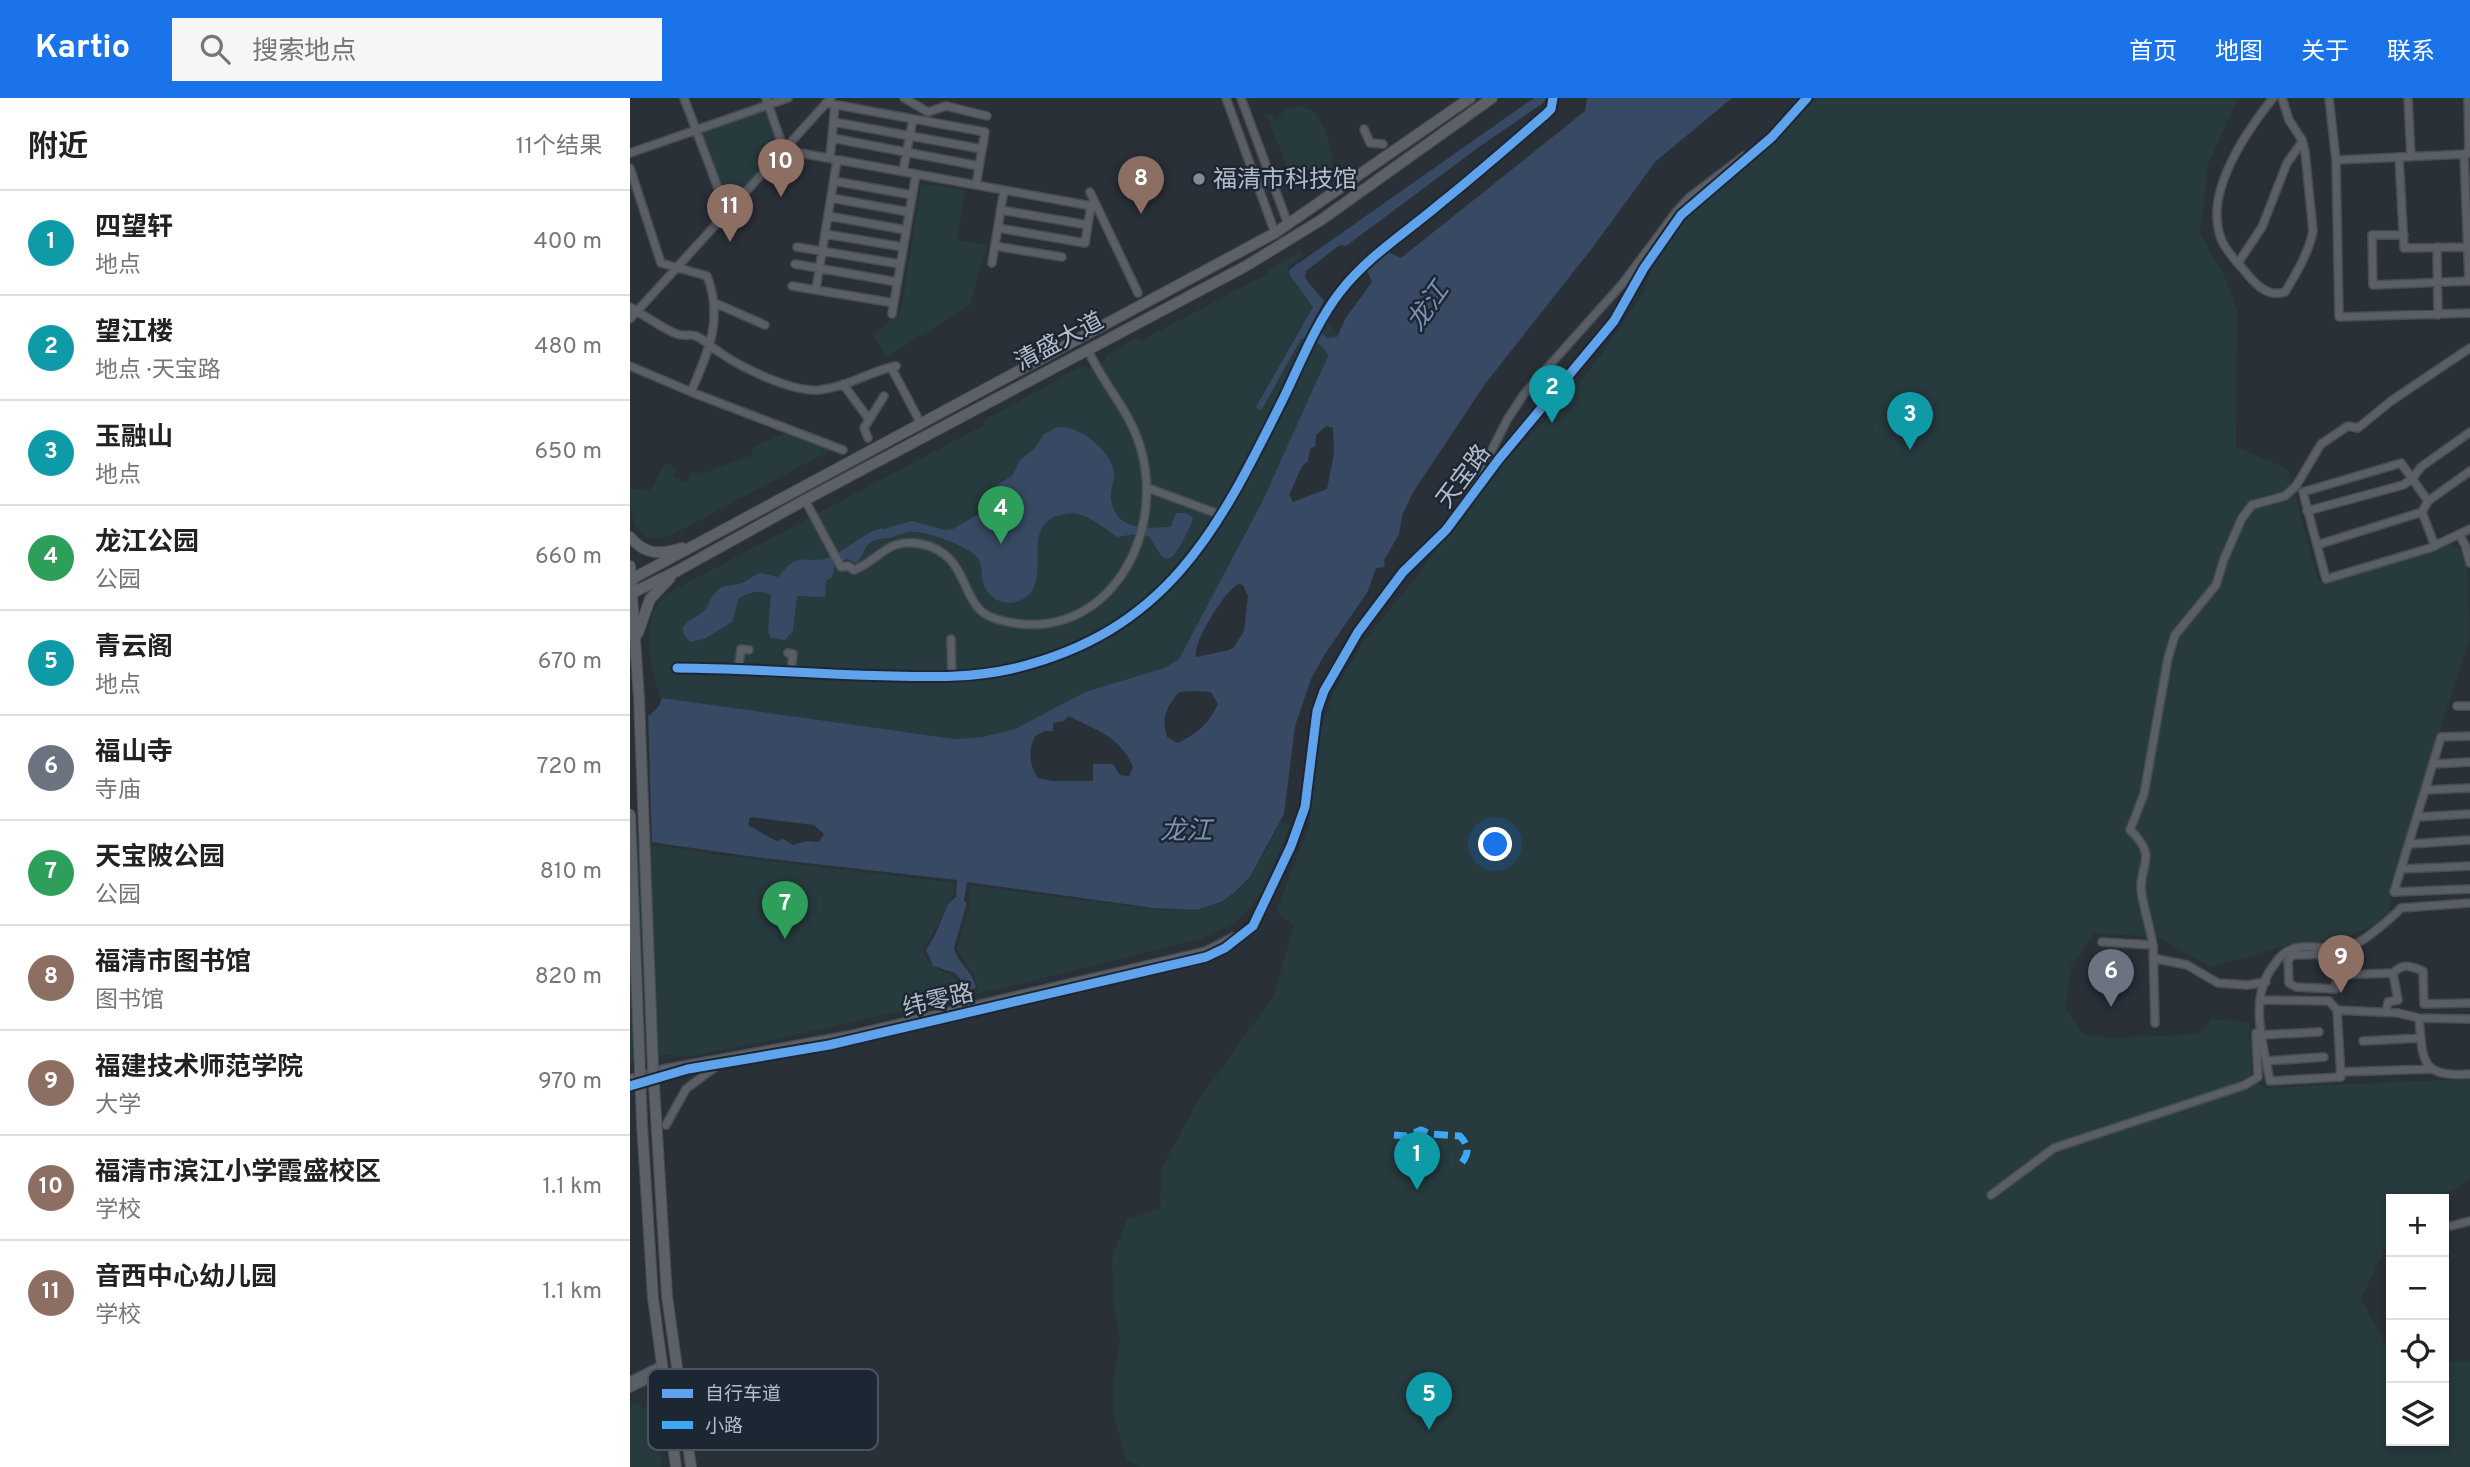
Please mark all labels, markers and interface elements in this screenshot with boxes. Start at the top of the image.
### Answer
search box [172,18,662,81]
text: Kartio [35,28,130,70]
icon: search [196,30,234,68]
text: 搜索地点 [252,36,356,69]
text: 首页 [2129,38,2177,68]
text: 地图 [2215,38,2263,68]
text: 关于 [2301,38,2349,68]
text: 联系 [2387,38,2435,68]
text: 附近 [28,130,88,167]
text: 11个结果 [516,133,602,162]
pin: 10 [758,139,804,197]
pin: 8 [1118,156,1164,214]
place label: 福清市科技馆 [1213,166,1357,196]
marker: 福清市科技馆 [1191,171,1207,187]
pin: 11 [707,184,753,242]
text: 四望轩 [95,212,173,245]
text: 1 [46,228,56,257]
text: 400 m [533,228,602,257]
text: 地点 [95,252,141,281]
water label: 龙江 [1401,274,1459,338]
street label: 清盛大道 [1011,307,1109,379]
text: 望江楼 [95,317,173,350]
text: 2 [44,333,58,362]
text: 480 m [534,333,602,362]
text: 地点 · 天宝路 [95,357,221,386]
pin: 2 [1529,365,1575,423]
pin: 3 [1887,392,1933,450]
text: 玉融山 [95,422,173,455]
text: 3 [44,438,58,467]
text: 650 m [534,438,602,467]
street label: 天宝路 [1431,439,1498,515]
text: 地点 [95,462,141,491]
pin: 4 [978,486,1024,544]
text: 龙江公园 [95,527,199,560]
text: 4 [44,543,58,572]
text: 660 m [535,543,602,572]
text: 公园 [95,567,141,596]
text: 青云阁 [95,632,173,665]
text: 5 [44,648,58,677]
text: 670 m [538,648,602,677]
text: 地点 [95,672,141,701]
text: 福山寺 [95,737,173,770]
text: 6 [44,753,58,782]
text: 720 m [537,753,602,782]
text: 寺庙 [95,777,141,806]
water label: 龙江 [1160,816,1215,849]
your location [1478,827,1512,861]
text: 天宝陂公园 [95,842,225,875]
text: 7 [45,858,57,887]
text: 810 m [540,858,602,887]
pin: 7 [762,881,808,939]
text: 公园 [95,882,141,911]
pin: 9 [2318,935,2364,993]
text: 福清市图书馆 [95,947,251,980]
pin: 6 [2088,949,2134,1007]
text: 8 [44,963,58,992]
text: 820 m [535,963,602,992]
street label: 纬零路 [900,979,977,1025]
text: 图书馆 [95,987,164,1016]
text: 福建技术师范学院 [95,1052,303,1085]
text: 9 [44,1068,58,1097]
text: 970 m [538,1068,602,1097]
text: 大学 [95,1092,141,1121]
pin: 1 [1394,1132,1440,1190]
text: 福清市滨江小学霞盛校区 [95,1157,381,1190]
text: 10 [39,1173,63,1202]
text: 1.1 km [543,1173,602,1202]
map controls [2386,1194,2449,1446]
button: + [2386,1194,2449,1257]
text: 学校 [95,1197,141,1226]
button: − [2386,1257,2449,1320]
text: 音西中心幼儿园 [95,1262,277,1295]
text: 11 [42,1278,60,1307]
text: 1.1 km [543,1278,602,1307]
text: 学校 [95,1302,141,1331]
button: locate [2386,1320,2449,1383]
legend [648,1369,878,1450]
pin: 5 [1406,1372,1452,1430]
text: 自行车道 [705,1383,781,1407]
button: layers [2386,1383,2449,1446]
text: 小路 [705,1415,743,1439]

